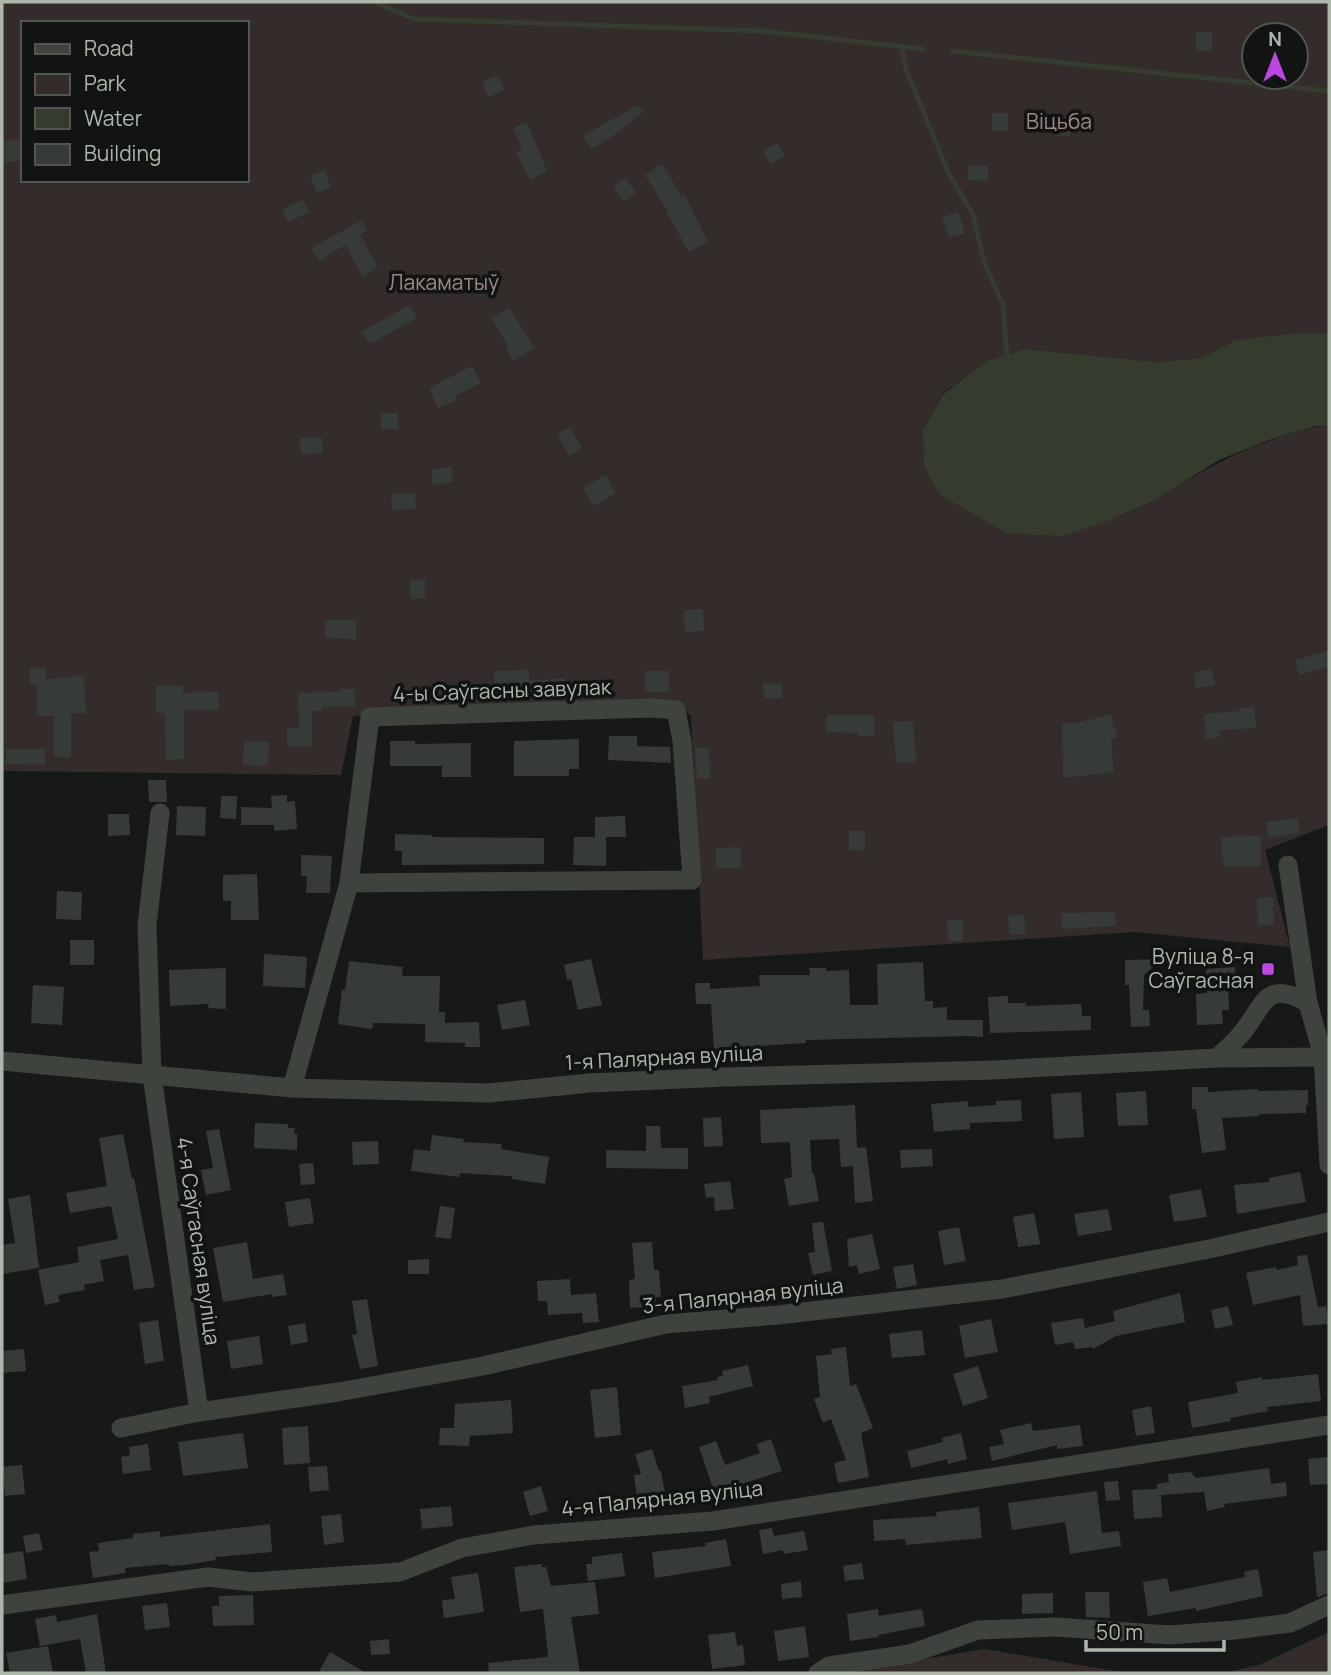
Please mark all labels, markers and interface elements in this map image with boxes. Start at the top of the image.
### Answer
legend [21,21,248,182]
north arrow [1240,21,1310,91]
text: N [1268,26,1282,52]
text: Road [84,34,134,62]
text: Park [84,69,126,97]
text: Water [84,104,143,132]
park label: Віцьба [1026,107,1092,135]
text: Building [84,139,161,167]
park label: Лакаматыў [389,268,499,296]
street label: 4-ы Саўгасны завулак [392,672,612,708]
place label: Вуліца 8-я Саўгасная [1149,942,1254,994]
marker: Вуліца 8-я Саўгасная [1260,961,1276,977]
street label: 1-я Палярная вуліца [564,1038,764,1076]
street label: 4-я Саўгасная вуліца [171,1135,227,1347]
street label: 3-я Палярная вуліца [641,1271,845,1319]
street label: 4-я Палярная вуліца [560,1473,764,1523]
scale bar [1086,1608,1224,1652]
text: 50 m [1096,1618,1143,1646]

